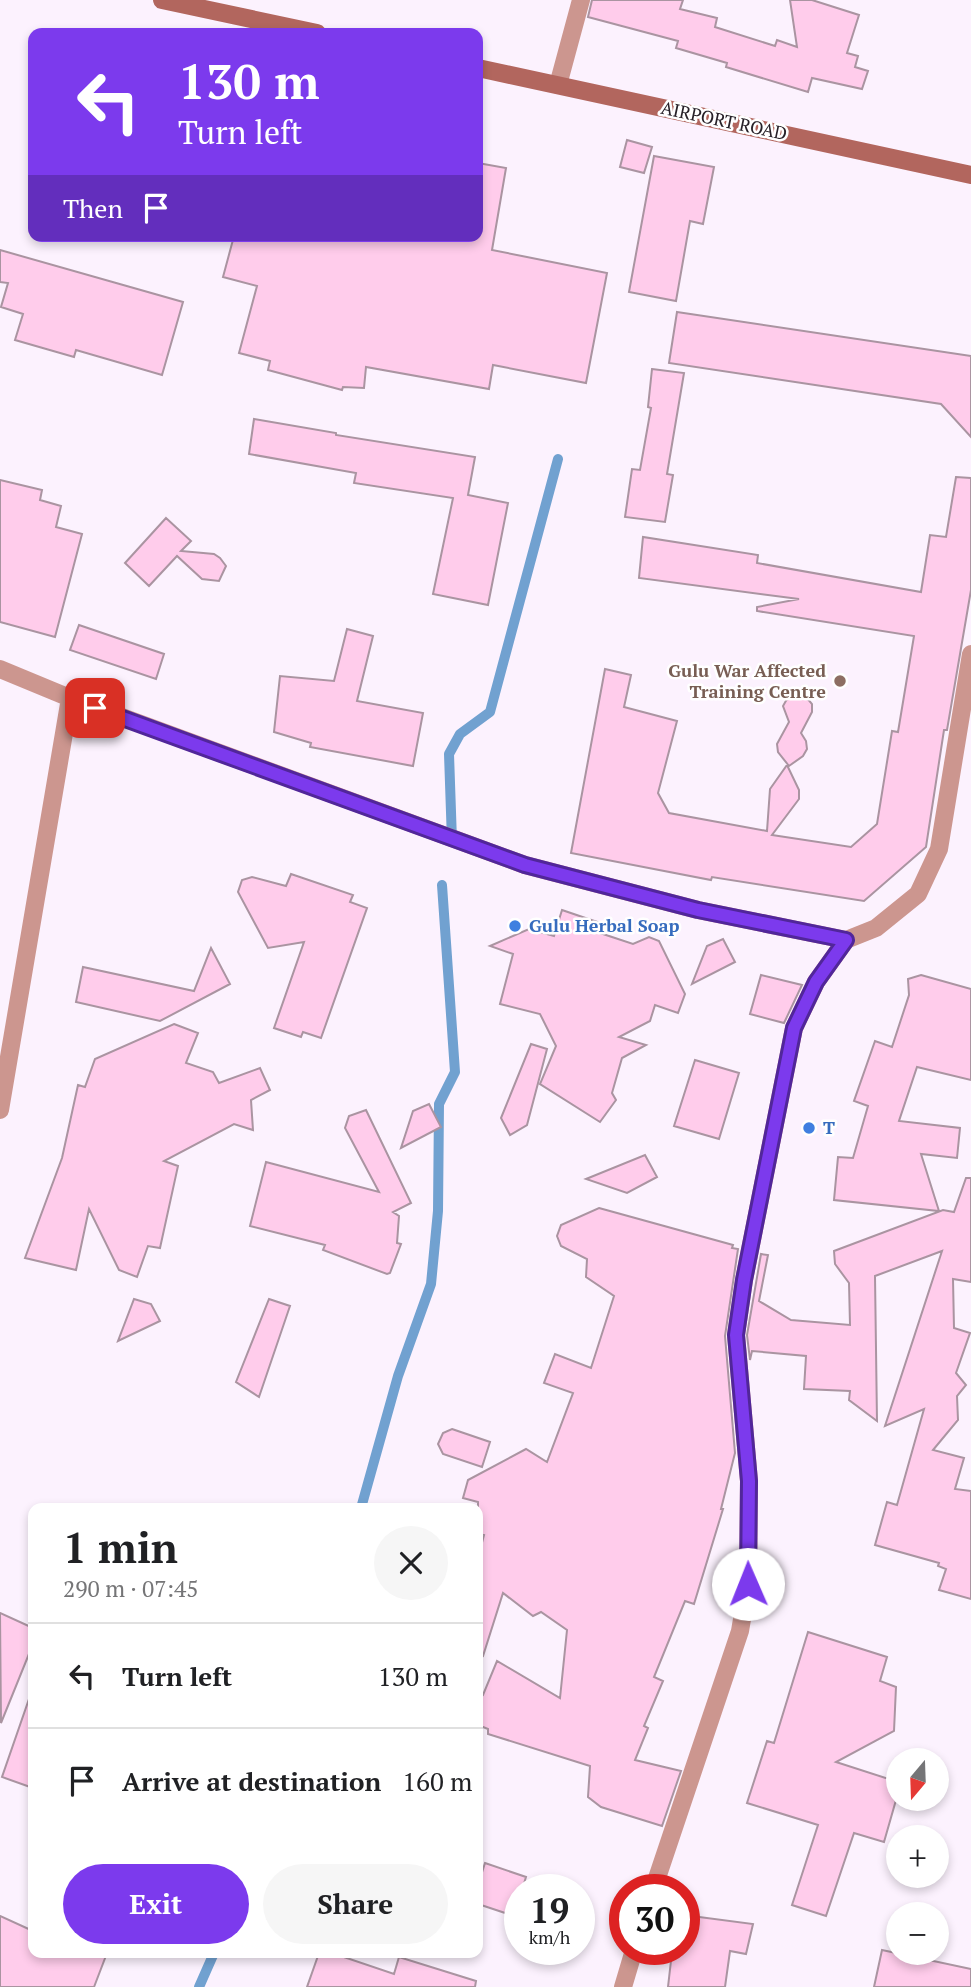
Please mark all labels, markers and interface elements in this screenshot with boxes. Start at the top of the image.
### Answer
text: 130 m [178,48,320,113]
icon: left [63,56,154,147]
street label: AIRPORT ROAD [659,95,789,145]
text: Turn left [178,111,302,153]
icon: arrive [137,189,175,227]
text: Then [63,191,123,225]
place label: Gulu War Affected Training Centre [668,658,826,703]
marker: Gulu War Affected Training Centre [832,673,848,689]
pin [65,678,125,738]
icon: arrive [76,689,114,727]
place label: Gulu Herbal Soap [529,913,679,937]
marker: Gulu Herbal Soap [507,918,523,934]
place label: T [823,1115,835,1139]
marker: T [801,1120,817,1136]
text: 1 min [63,1519,178,1575]
button: close [374,1526,448,1600]
position arrow [711,1547,785,1621]
text: 290 m · 07:45 [63,1573,198,1604]
icon: left [63,1657,101,1695]
text: Turn left [122,1659,232,1693]
text: 130 m [378,1659,448,1693]
north arrow [886,1748,948,1811]
map controls [886,1748,949,1965]
icon: arrive [63,1762,101,1800]
text: Arrive at destination [122,1764,381,1798]
text: 160 m [402,1764,473,1798]
button: + [886,1825,949,1888]
button: Exit [63,1864,249,1944]
button: Share [263,1864,448,1944]
speed limit sign: 30 [609,1874,700,1965]
text: 19 [530,1887,569,1933]
button: − [886,1902,949,1965]
text: km/h [529,1925,570,1949]

